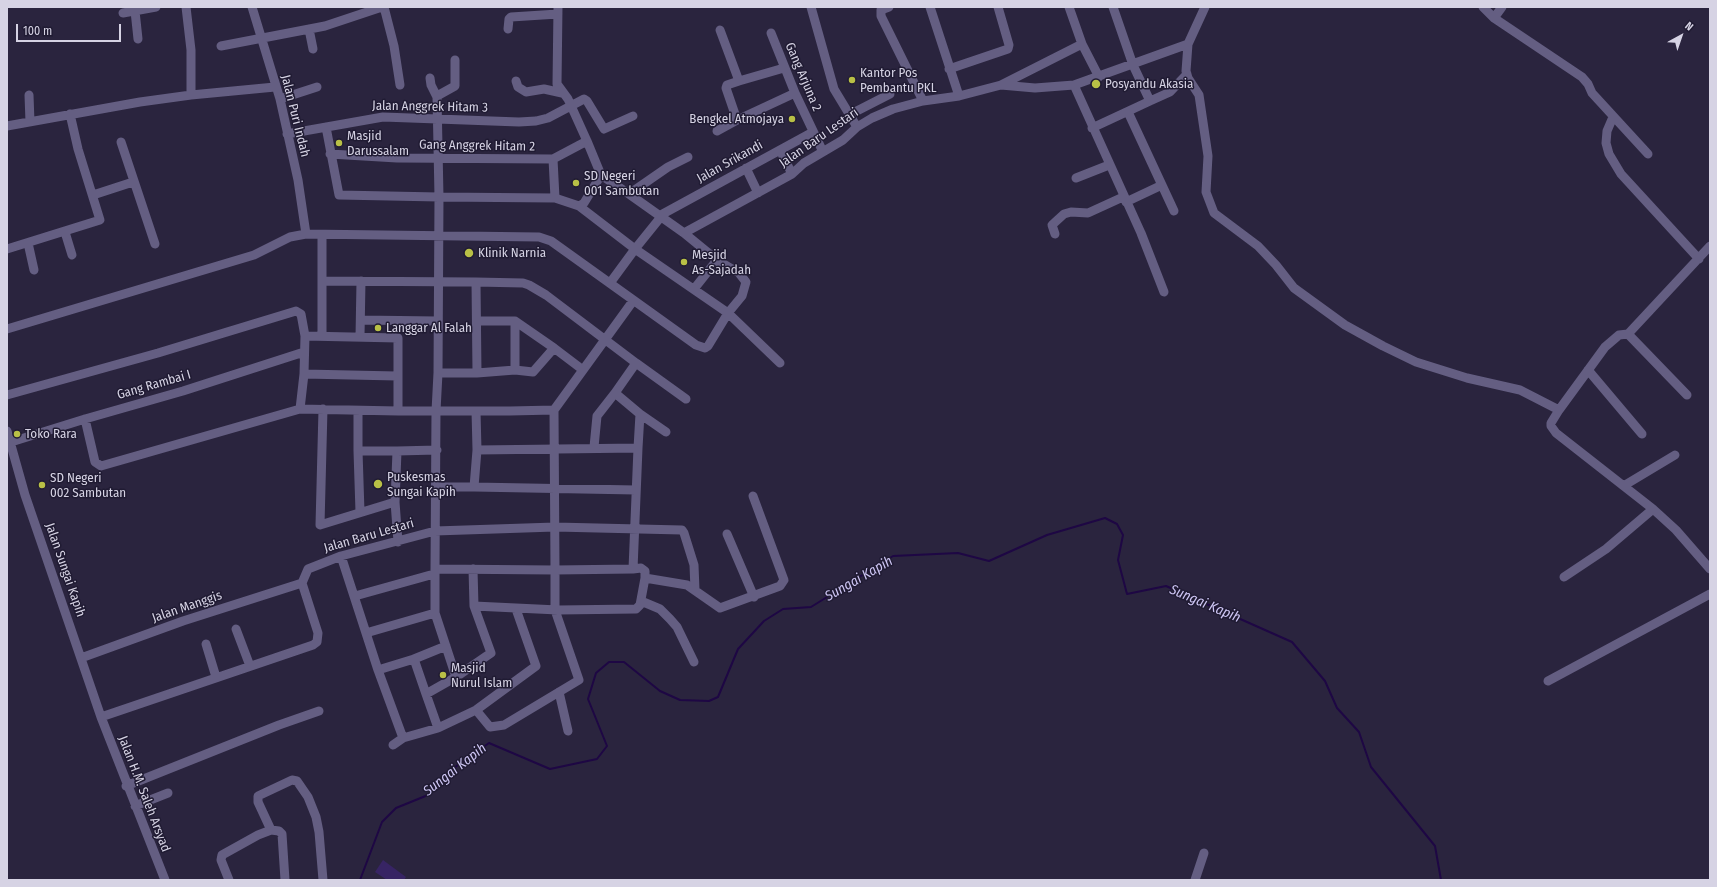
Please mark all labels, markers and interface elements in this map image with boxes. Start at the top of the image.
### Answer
scale bar [18,16,123,42]
north arrow [1661,16,1701,56]
text: N [1682,19,1696,34]
text: 100 m [23,24,52,38]
street label: Gang Arjuna 2 [782,40,824,114]
place label: Kantor Pos Pembantu PKL [860,65,936,96]
street label: Jalan Puri Indah [277,73,313,159]
marker: Kantor Pos Pembantu PKL [847,75,857,85]
place label: Posyandu Akasia [1105,76,1193,92]
marker: Posyandu Akasia [1090,78,1102,90]
street label: Jalan Anggrek Hitam 3 [372,98,488,116]
street label: Jalan Baru Lestari [776,105,862,171]
place label: Bengkel Atmojaya [689,111,784,127]
marker: Bengkel Atmojaya [787,114,797,124]
place label: Masjid Darussalam [347,128,409,159]
street label: Gang Anggrek Hitam 2 [419,137,535,155]
street label: Jalan Srikandi [694,137,766,187]
marker: Masjid Darussalam [334,138,344,148]
place label: SD Negeri 001 Sambutan [584,168,659,199]
marker: SD Negeri 001 Sambutan [571,178,581,188]
place label: Klinik Narnia [478,245,546,261]
marker: Klinik Narnia [463,247,475,259]
place label: Mesjid As-Sajadah [692,247,751,278]
marker: Mesjid As-Sajadah [679,257,689,267]
place label: Langgar Al Falah [386,320,472,336]
marker: Langgar Al Falah [373,323,383,333]
street label: Gang Rambai I [115,367,193,403]
place label: Toko Rara [25,426,77,442]
marker: Toko Rara [12,429,22,439]
place label: Puskesmas Sungai Kapih [387,469,456,500]
place label: SD Negeri 002 Sambutan [50,470,126,501]
marker: Puskesmas Sungai Kapih [372,478,384,490]
marker: SD Negeri 002 Sambutan [37,480,47,490]
street label: Jalan Baru Lestari [322,516,416,556]
street label: Jalan Sungai Kapih [42,521,88,619]
water label: Sungai Kapih [822,553,896,605]
water label: Sungai Kapih [1167,582,1243,626]
street label: Jalan Manggis [150,588,224,626]
place label: Masjid Nurul Islam [451,660,512,691]
marker: Masjid Nurul Islam [438,670,448,680]
street label: Jalan H.M. Saleh Arsyad [115,734,173,854]
water label: Sungai Kapih [420,740,490,800]

